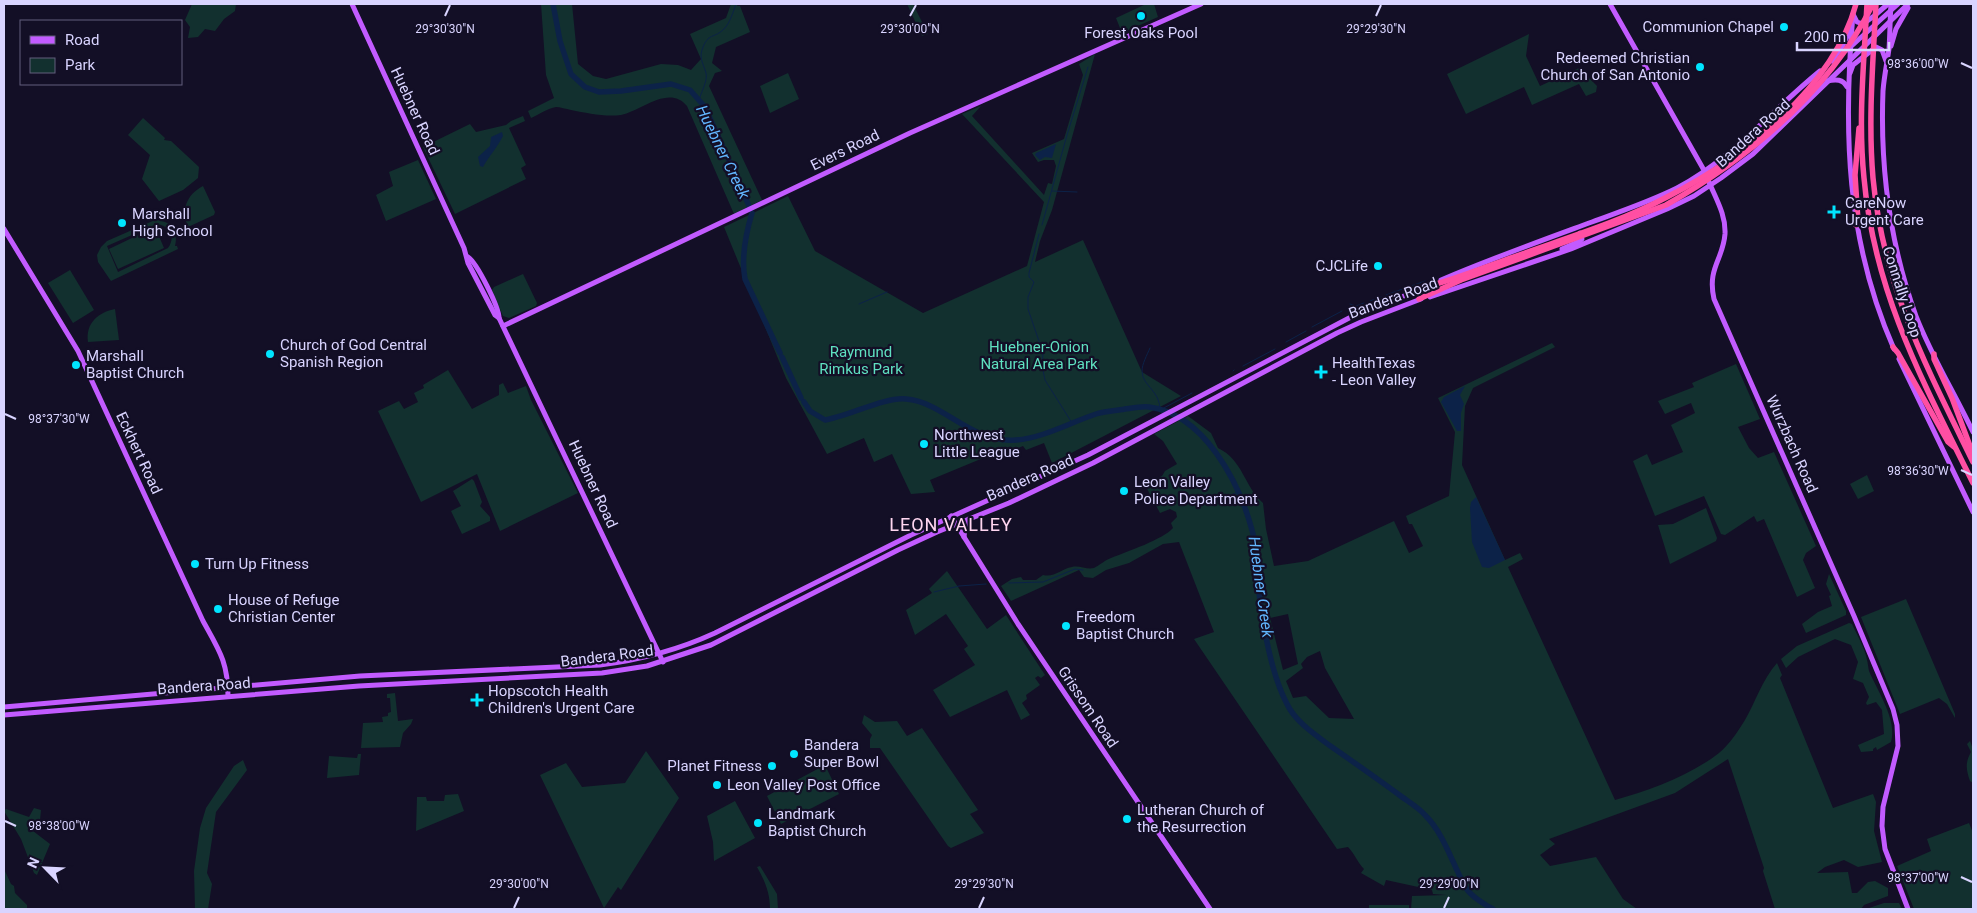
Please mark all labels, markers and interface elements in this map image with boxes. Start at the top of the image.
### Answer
marker: Forest Oaks Pool [1135,10,1147,22]
place label: Communion Chapel [1642,18,1774,36]
legend [20,20,182,85]
scale bar [1797,20,1890,52]
marker: Communion Chapel [1778,21,1790,33]
text: 29°30'30"N [415,22,475,36]
text: 29°30'00"N [880,22,940,36]
text: 29°29'30"N [1346,22,1406,36]
place label: Forest Oaks Pool [1084,24,1198,42]
text: 200 m [1804,28,1846,46]
text: Road [65,31,99,49]
place label: Redeemed Christian Church of San Antonio [1540,49,1690,84]
text: Park [65,56,96,74]
text: 98°36'00"W [1887,57,1949,71]
marker: Redeemed Christian Church of San Antonio [1694,61,1706,73]
street label: Huebner Road [387,64,443,158]
street label: Bandera Road [1712,95,1794,171]
water label: Huebner Creek [692,102,754,203]
street label: Evers Road [808,126,882,174]
place label: CareNow Urgent Care [1845,194,1924,229]
place label: Marshall High School [132,205,213,240]
marker: CareNow Urgent Care [1827,205,1841,219]
marker: Marshall High School [116,217,128,229]
street label: Connally Loop [1879,244,1925,340]
place label: CJCLife [1315,257,1368,275]
marker: CJCLife [1372,260,1384,272]
street label: Bandera Road [1346,274,1440,322]
place label: Church of God Central Spanish Region [280,336,427,371]
park label: Huebner-Onion Natural Area Park [980,338,1098,373]
park label: Raymund Rimkus Park [819,343,903,378]
place label: Marshall Baptist Church [86,347,184,382]
marker: Church of God Central Spanish Region [264,348,276,360]
place label: HealthTexas - Leon Valley [1332,354,1416,389]
marker: Marshall Baptist Church [70,359,82,371]
marker: HealthTexas - Leon Valley [1314,365,1328,379]
street label: Wurzbach Road [1762,392,1822,496]
street label: Eckhert Road [112,409,166,497]
text: 98°37'30"W [28,412,90,426]
place label: Northwest Little League [934,426,1020,461]
street label: Huebner Road [565,437,621,531]
marker: Northwest Little League [918,438,930,450]
street label: Bandera Road [984,451,1076,505]
text: 98°36'30"W [1887,464,1949,478]
place label: Leon Valley Police Department [1134,473,1258,508]
marker: Leon Valley Police Department [1118,485,1130,497]
district label: LEON VALLEY [889,514,1013,535]
water label: Huebner Creek [1244,535,1278,640]
place label: Turn Up Fitness [205,555,309,573]
marker: Turn Up Fitness [189,558,201,570]
place label: House of Refuge Christian Center [228,591,340,626]
marker: House of Refuge Christian Center [212,603,224,615]
place label: Freedom Baptist Church [1076,608,1174,643]
marker: Freedom Baptist Church [1060,620,1072,632]
street label: Bandera Road [560,641,654,671]
street label: Grissom Road [1054,663,1122,751]
street label: Bandera Road [157,674,251,698]
place label: Hopscotch Health Children's Urgent Care [488,682,635,717]
marker: Hopscotch Health Children's Urgent Care [470,693,484,707]
place label: Bandera Super Bowl [804,736,879,771]
marker: Bandera Super Bowl [788,748,800,760]
place label: Planet Fitness [667,757,762,775]
marker: Planet Fitness [766,760,778,772]
place label: Leon Valley Post Office [727,776,880,794]
marker: Leon Valley Post Office [711,779,723,791]
place label: Lutheran Church of the Resurrection [1137,801,1265,836]
place label: Landmark Baptist Church [768,805,866,840]
marker: Lutheran Church of the Resurrection [1121,813,1133,825]
marker: Landmark Baptist Church [752,817,764,829]
text: 98°38'00"W [28,819,90,833]
north arrow [20,843,70,893]
text: N [24,855,42,870]
text: 98°37'00"W [1887,871,1949,885]
text: 29°30'00"N [489,877,549,891]
text: 29°29'30"N [954,877,1014,891]
text: 29°29'00"N [1419,877,1479,891]

